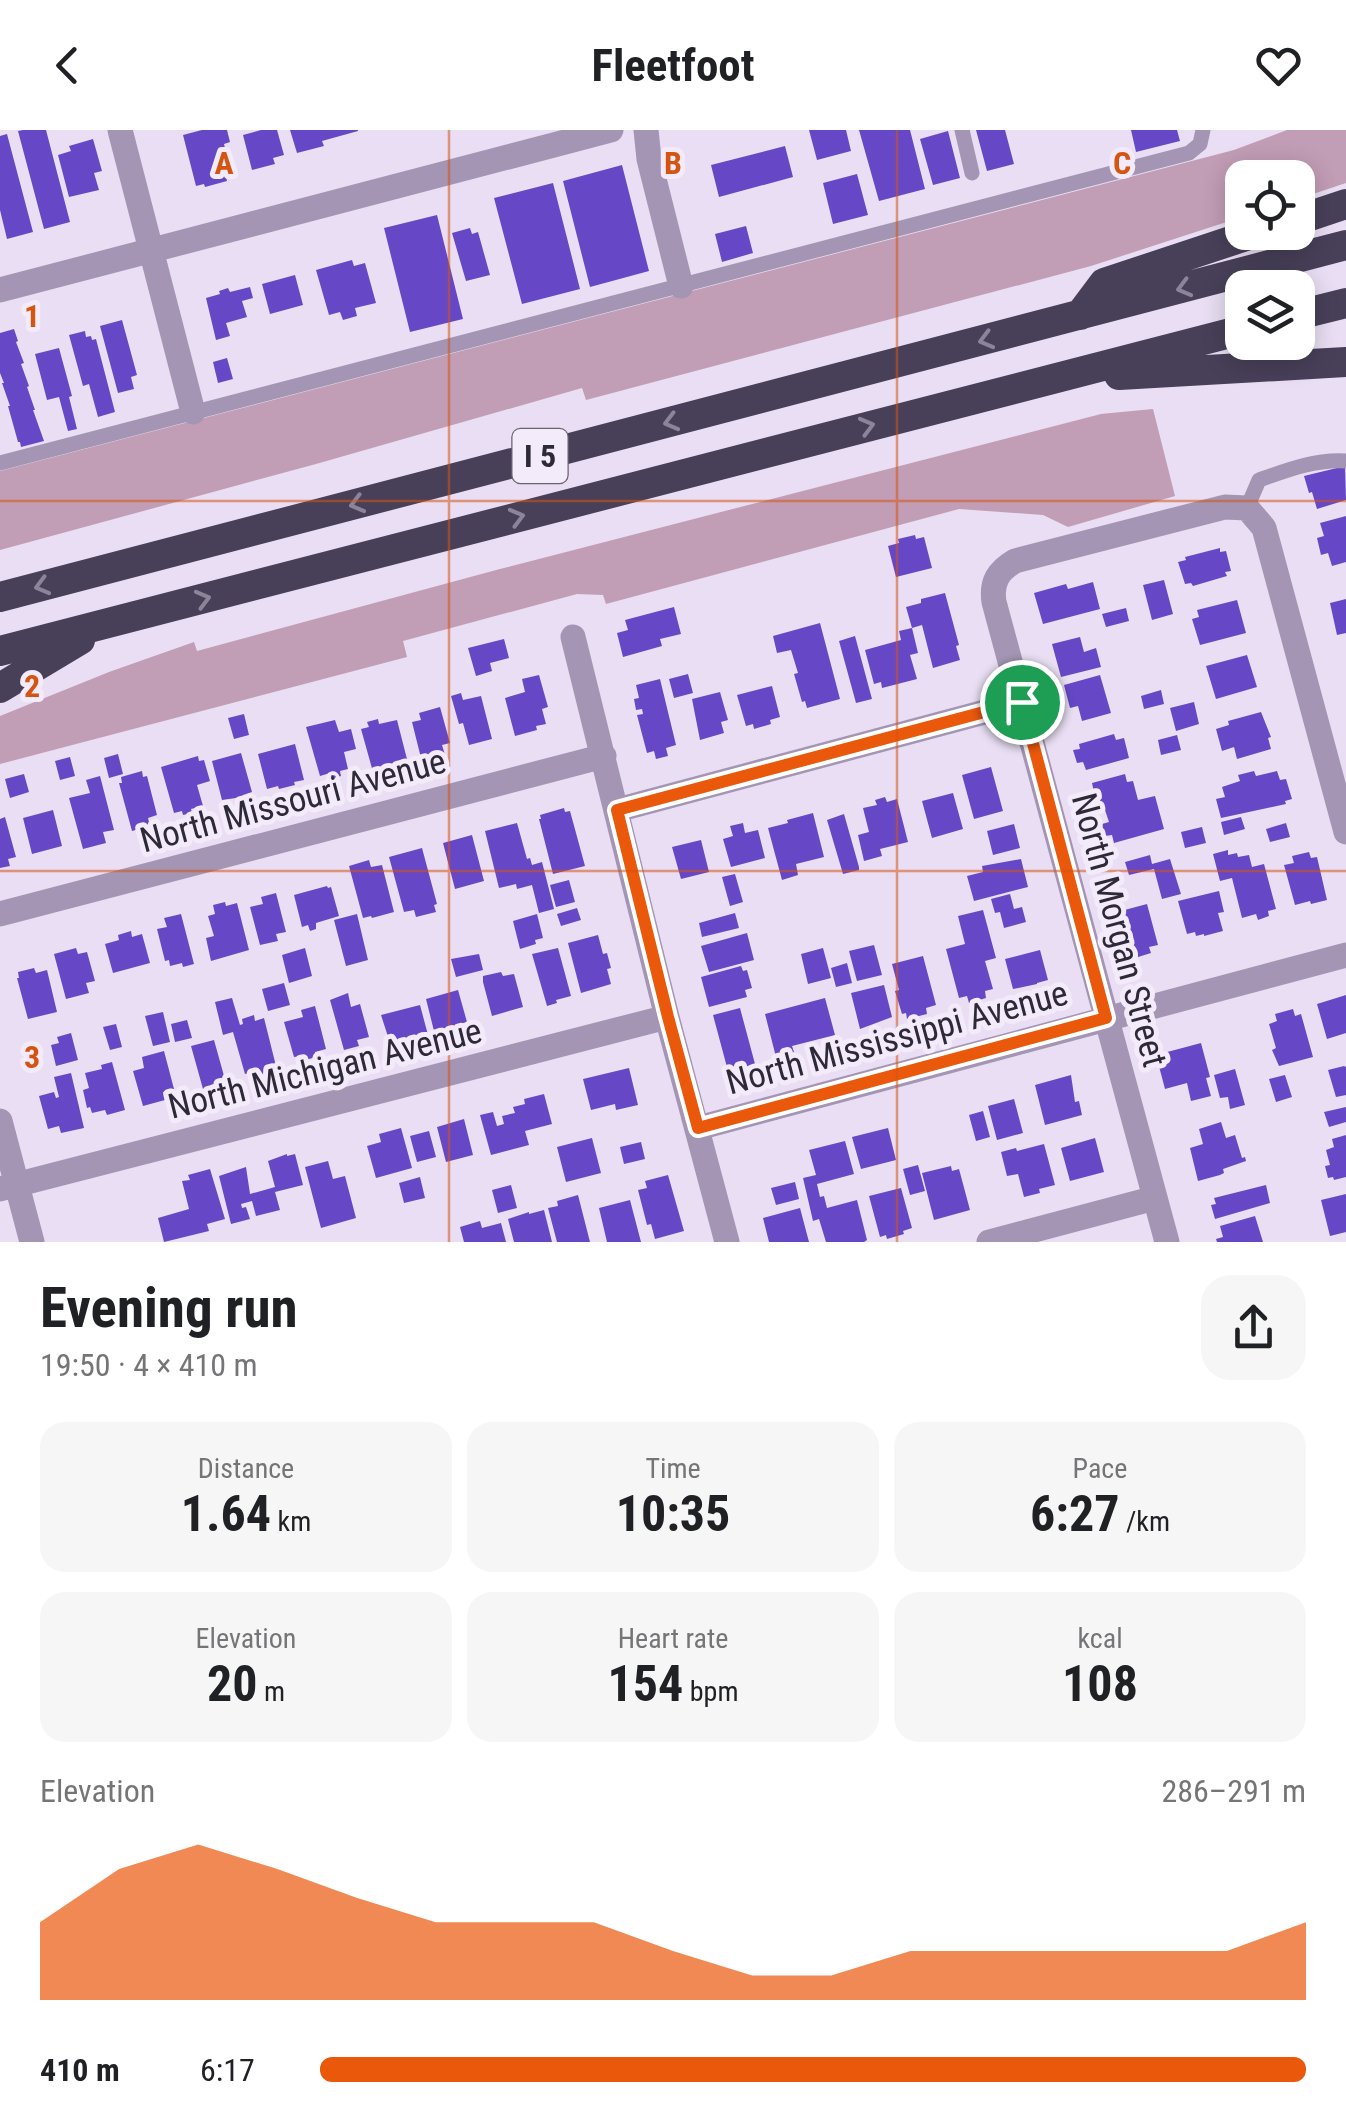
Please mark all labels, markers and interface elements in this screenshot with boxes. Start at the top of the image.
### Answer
icon: back [40,38,95,93]
icon: heart [1251,38,1306,93]
text: Fleetfoot [592,39,754,92]
text: A [214,144,234,182]
text: B [664,144,682,182]
text: C [1113,144,1131,182]
map controls [1225,160,1315,360]
button: locate [1225,160,1315,250]
button: layers [1225,270,1315,360]
one-way arrow [1176,276,1193,297]
text: 1 [24,297,40,335]
one-way arrow [978,328,995,349]
one-way arrow [663,410,680,431]
one-way arrow [858,417,875,438]
road number: I 5 [512,429,568,483]
one-way arrow [349,492,366,513]
one-way arrow [508,508,526,529]
one-way arrow [34,574,51,595]
one-way arrow [194,590,211,611]
pin [980,660,1065,745]
text: 2 [24,667,40,705]
icon: arrive [995,675,1050,730]
street label: North Missouri Avenue [136,741,450,861]
street label: North Morgan Street [1063,789,1175,1071]
street label: North Mississippi Avenue [722,973,1072,1103]
street label: North Michigan Avenue [164,1010,486,1128]
text: 3 [24,1038,40,1076]
button: share [1201,1275,1306,1380]
text: Evening run [40,1276,298,1340]
text: 19:50 · 4 × 410 m [40,1346,258,1384]
text: Distance [198,1452,294,1485]
text: Time [645,1452,701,1485]
text: Pace [1073,1452,1127,1485]
text: 1.64 [181,1485,271,1543]
text: 10:35 [616,1485,730,1543]
text: 6:27 [1030,1485,1119,1543]
text: km [271,1505,311,1538]
text: /km [1119,1505,1170,1538]
text: Elevation [196,1622,296,1655]
text: Heart rate [618,1622,728,1655]
text: kcal [1077,1622,1123,1655]
text: 20 [207,1655,258,1713]
text: 154 [608,1655,683,1713]
text: 108 [1062,1655,1138,1713]
text: m [258,1675,285,1708]
text: bpm [683,1675,738,1708]
text: Elevation [40,1772,155,1810]
text: 286–291 m [1161,1772,1306,1810]
text: 410 m [40,2051,120,2089]
text: 6:17 [200,2051,255,2089]

